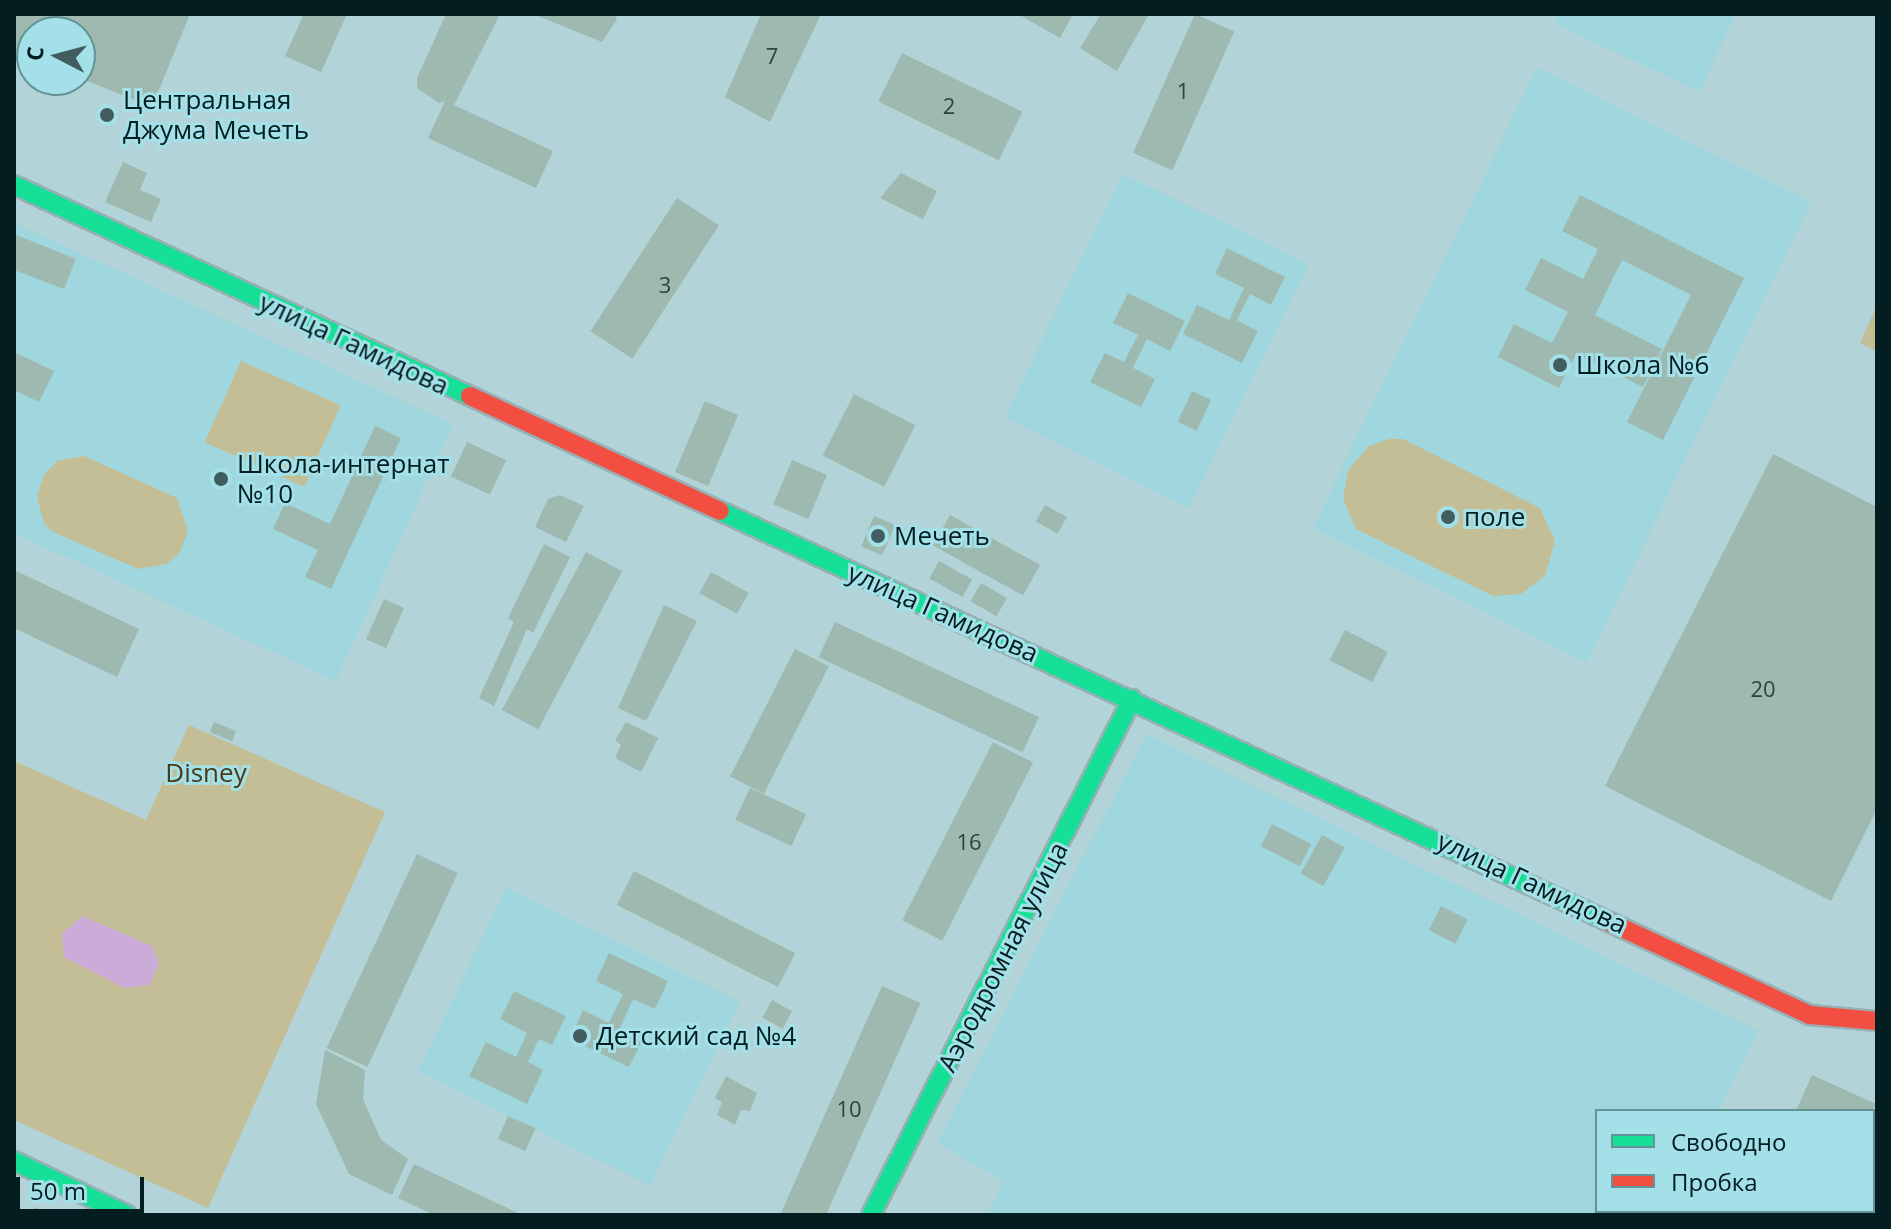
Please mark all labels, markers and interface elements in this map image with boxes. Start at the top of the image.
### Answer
north arrow [16,16,96,96]
house number: 7 [766,43,778,69]
text: С [18,45,50,62]
house number: 1 [1177,78,1189,104]
place label: Центральная Джума Мечеть [123,84,309,146]
house number: 2 [943,93,955,119]
marker: Центральная Джума Мечеть [98,106,116,124]
house number: 3 [659,272,671,298]
street label: улица Гамидова [254,286,454,402]
place label: Школа №6 [1576,349,1709,381]
marker: Школа №6 [1551,356,1569,374]
place label: Школа-интернат №10 [237,448,449,510]
marker: Школа-интернат №10 [212,470,230,488]
place label: поле [1464,501,1525,533]
marker: поле [1439,508,1457,526]
place label: Мечеть [894,520,990,552]
marker: Мечеть [869,527,887,545]
street label: улица Гамидова [843,557,1043,669]
house number: 20 [1750,676,1776,702]
park label: Disney [165,757,247,789]
street label: улица Гамидова [1432,825,1632,941]
house number: 16 [956,829,982,855]
street label: Аэродромная улица [932,837,1074,1077]
place label: Детский сад №4 [596,1020,796,1052]
marker: Детский сад №4 [571,1027,589,1045]
house number: 10 [836,1096,862,1122]
legend [1595,1109,1875,1213]
text: Свободно [1671,1125,1786,1158]
scale bar [20,1161,148,1211]
text: Пробка [1671,1165,1758,1198]
text: 50 m [30,1174,86,1207]

